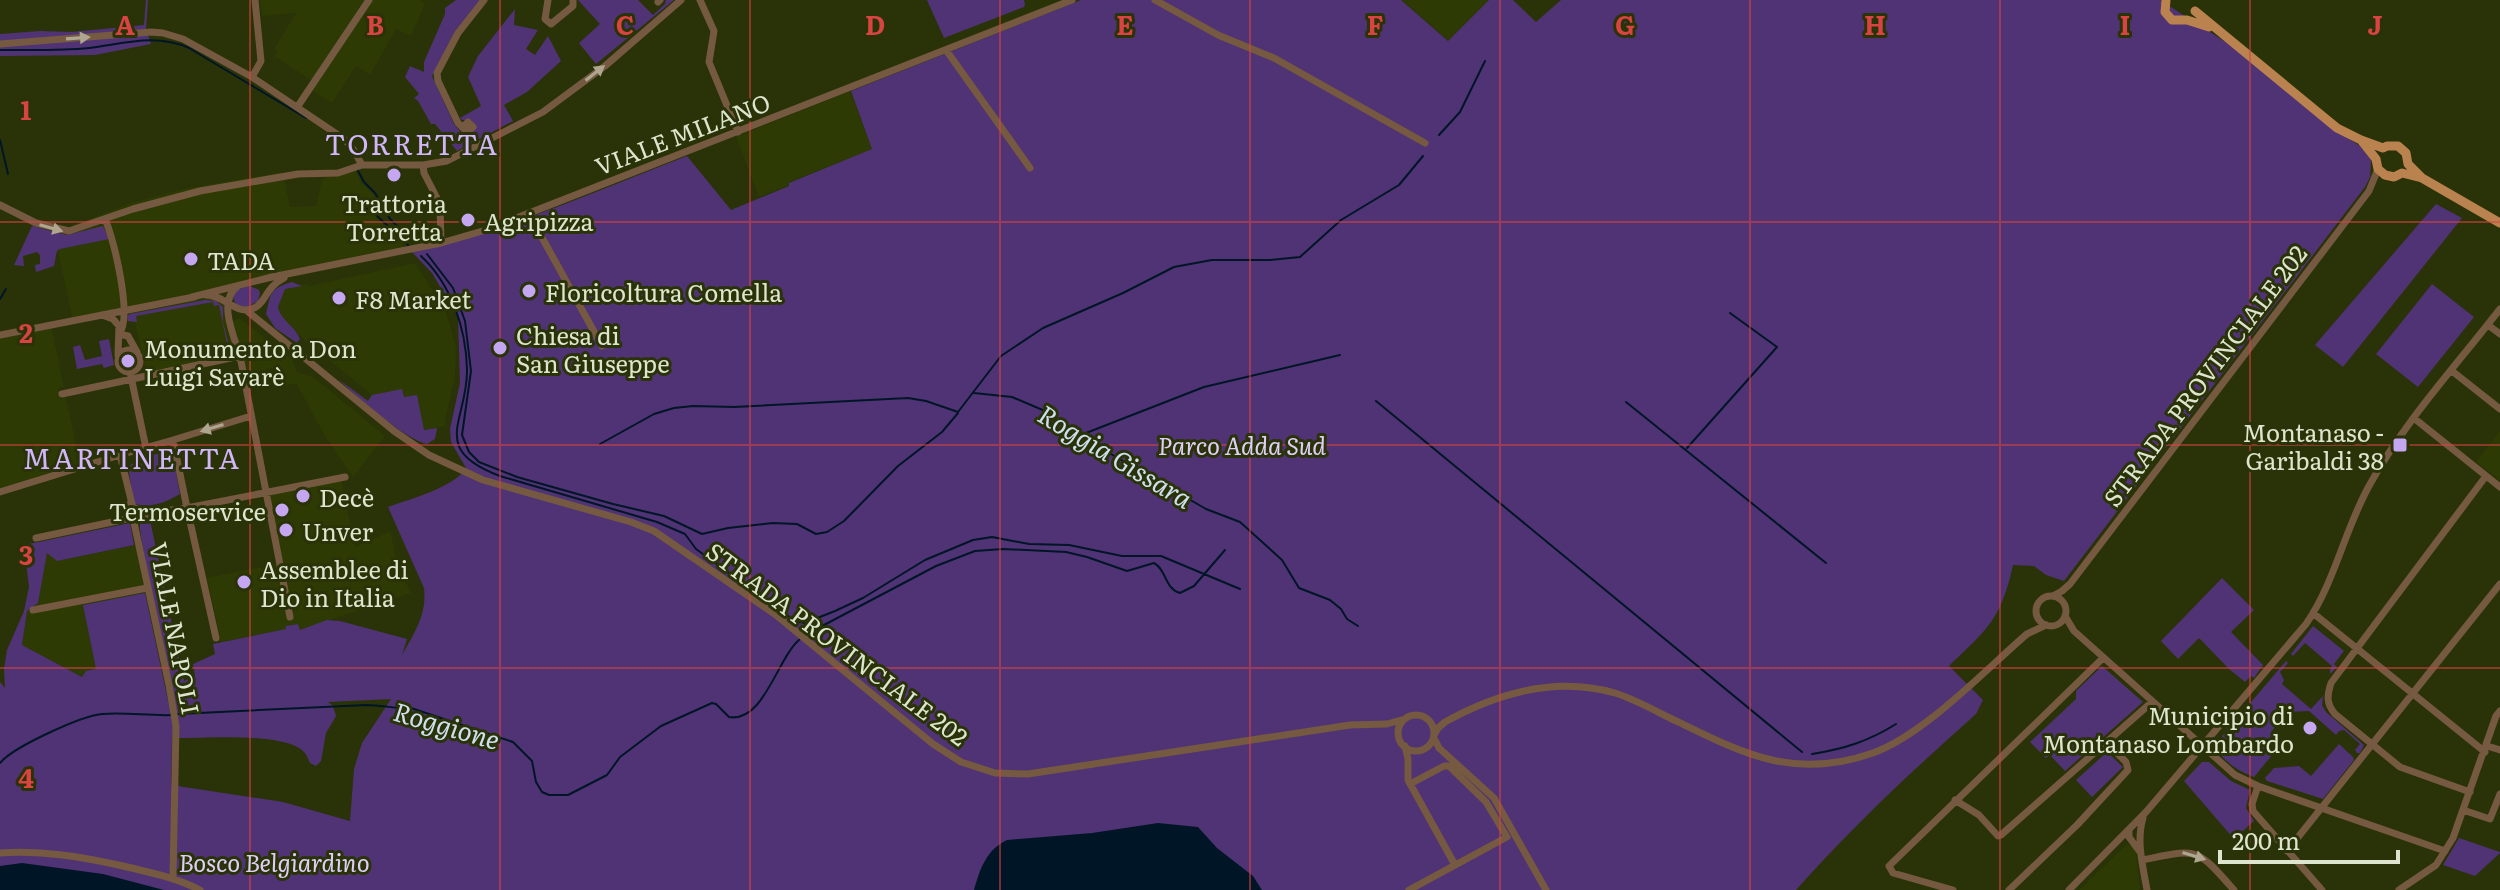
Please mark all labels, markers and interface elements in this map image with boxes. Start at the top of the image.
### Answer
text: A [115,4,135,43]
text: B [366,4,384,43]
text: C [616,4,634,43]
text: D [865,4,885,43]
text: E [1116,4,1134,43]
text: F [1367,4,1383,43]
text: G [1615,4,1635,43]
text: H [1864,4,1886,43]
text: I [2120,4,2130,43]
text: J [2368,4,2383,43]
one-way arrow [66,31,91,44]
one-way arrow [585,66,605,82]
street label: VIALE MILANO [589,83,775,183]
text: 1 [21,89,32,128]
district label: TORRETTA [325,122,499,164]
marker: Trattoria Torretta [385,166,403,184]
place label: Trattoria Torretta [341,185,447,248]
place label: Agripizza [484,203,594,238]
marker: Agripizza [459,211,477,229]
one-way arrow [39,222,64,234]
street label: STRADA PROVINCIALE 202 [2094,237,2314,513]
place label: TADA [207,242,275,277]
marker: TADA [182,250,200,268]
place label: Floricoltura Comella [545,274,782,309]
place label: F8 Market [355,281,471,316]
marker: Floricoltura Comella [520,282,538,300]
marker: F8 Market [330,289,348,307]
text: 2 [19,312,33,351]
place label: Chiesa di San Giuseppe [516,317,670,380]
place label: Monumento a Don Luigi Savarè [144,330,357,393]
marker: Chiesa di San Giuseppe [491,339,509,357]
marker: Monumento a Don Luigi Savarè [119,352,137,370]
water label: Roggia Gissara [1031,393,1201,517]
place label: Montanaso - Garibaldi 38 [2242,414,2384,477]
one-way arrow [200,422,224,435]
park label: Parco Adda Sud [1158,427,1326,462]
district label: MARTINETTA [23,436,241,478]
marker: Montanaso - Garibaldi 38 [2391,436,2409,454]
place label: Decè [319,479,374,514]
marker: Decè [294,487,312,505]
place label: Termoservice [109,493,266,528]
marker: Termoservice [273,501,291,519]
place label: Unver [302,513,374,548]
marker: Unver [277,521,295,539]
street label: STRADA PROVINCIALE 202 [700,533,976,753]
text: 3 [19,534,33,573]
street label: VIALE NAPOLI [142,539,210,717]
place label: Assemblee di Dio in Italia [260,551,409,614]
marker: Assemblee di Dio in Italia [235,573,253,591]
water label: Roggione [389,690,505,758]
place label: Municipio di Montanaso Lombardo [2042,697,2294,760]
marker: Municipio di Montanaso Lombardo [2301,719,2319,737]
text: 4 [18,757,34,796]
scale bar [2220,814,2398,864]
text: 200 m [2232,822,2300,857]
park label: Bosco Belgiardino [178,844,370,879]
one-way arrow [2182,850,2206,863]

